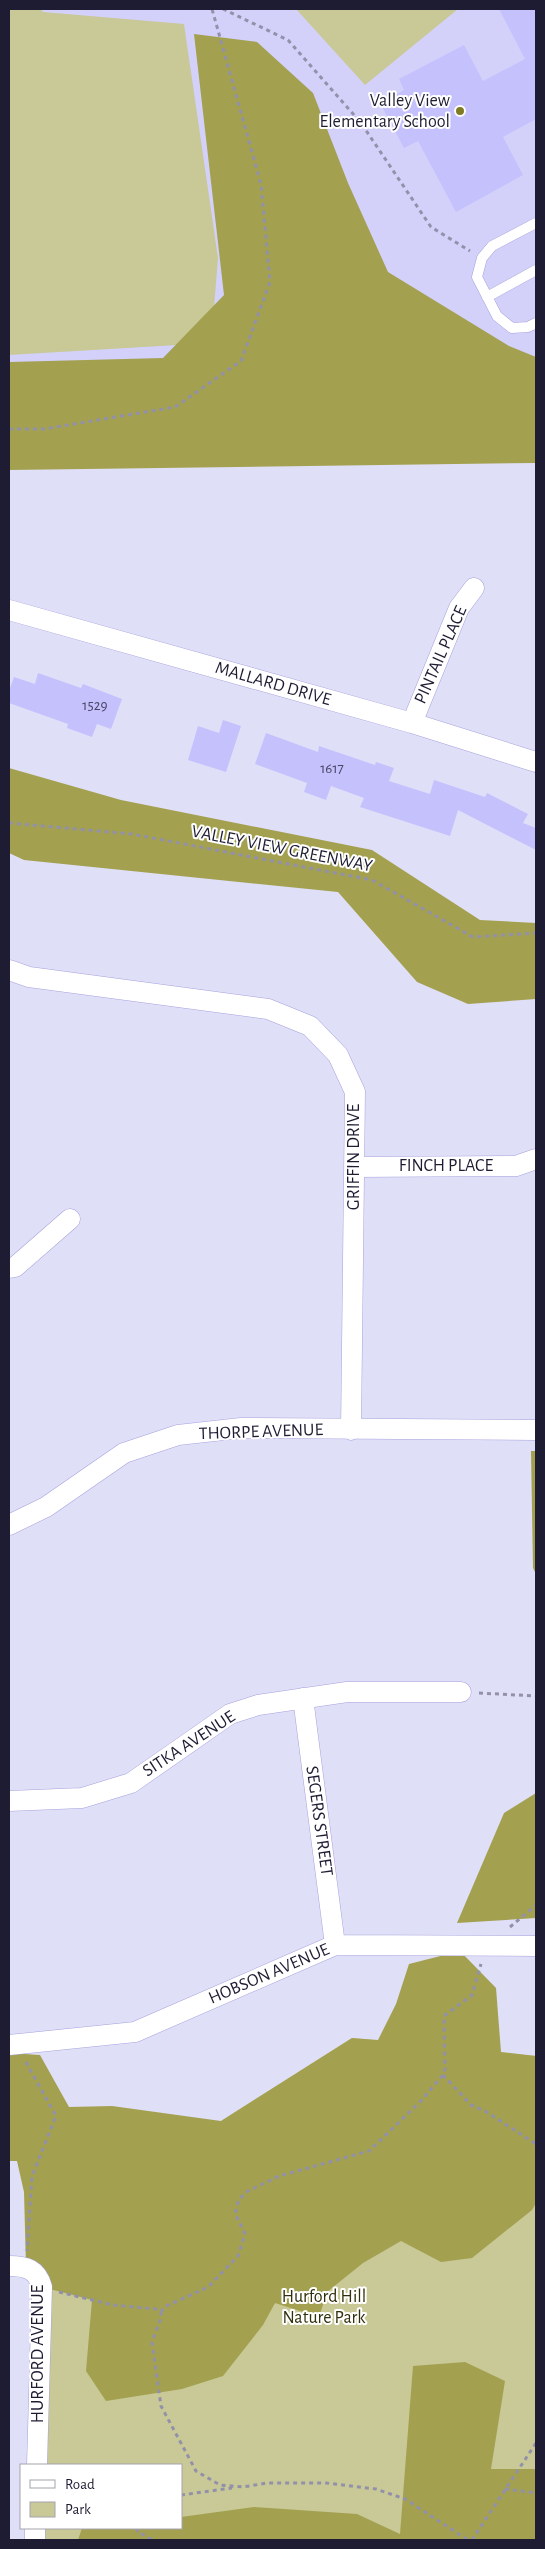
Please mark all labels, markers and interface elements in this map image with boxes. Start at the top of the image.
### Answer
place label: Valley View Elementary School [320,92,450,131]
marker: Valley View Elementary School [454,105,466,117]
street label: PINTAIL PLACE [411,603,471,707]
street label: MALLARD DRIVE [213,659,333,709]
house number: 1529 [82,698,108,713]
house number: 1617 [320,761,344,776]
street label: VALLEY VIEW GREENWAY [190,823,374,875]
street label: GRIFFIN DRIVE [345,1104,363,1210]
street label: FINCH PLACE [399,1157,493,1175]
street label: THORPE AVENUE [199,1421,324,1443]
street label: SITKA AVENUE [140,1707,239,1780]
street label: SEGERS STREET [302,1765,336,1877]
street label: HOBSON AVENUE [206,1940,332,2008]
street label: HURFORD AVENUE [29,2284,47,2423]
park label: Hurford Hill Nature Park [282,2288,366,2327]
legend [20,2464,182,2529]
text: Road [65,2477,95,2492]
text: Park [65,2502,91,2517]

